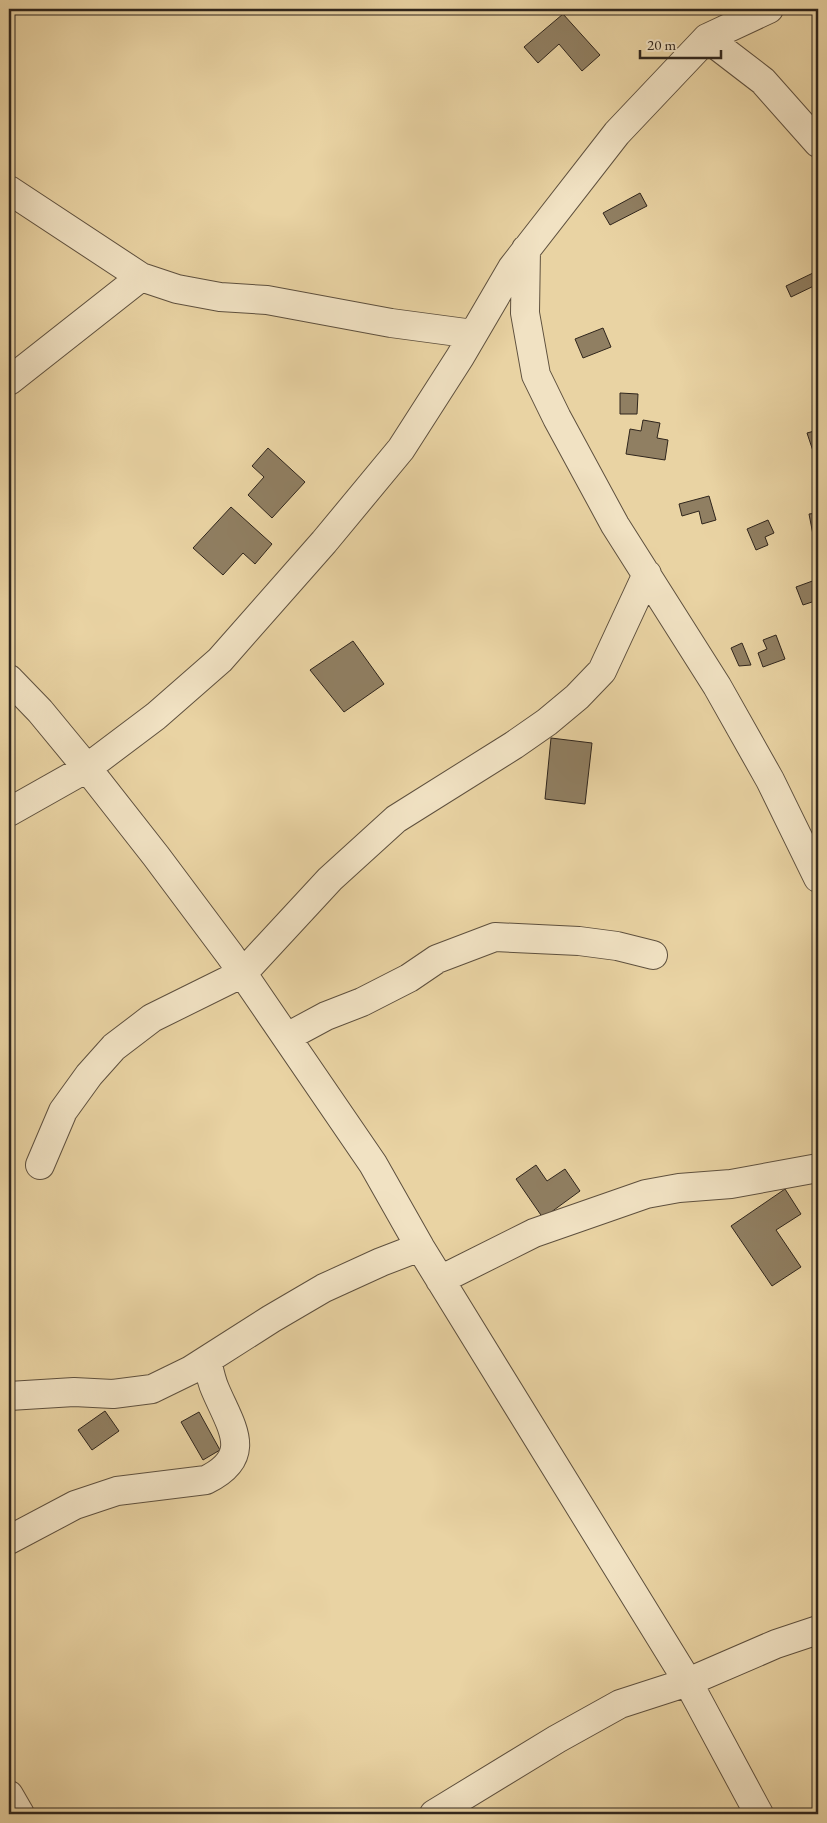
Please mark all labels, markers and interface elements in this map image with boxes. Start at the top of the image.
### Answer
scale bar [640,28,721,60]
text: 20 m [647,35,676,54]

